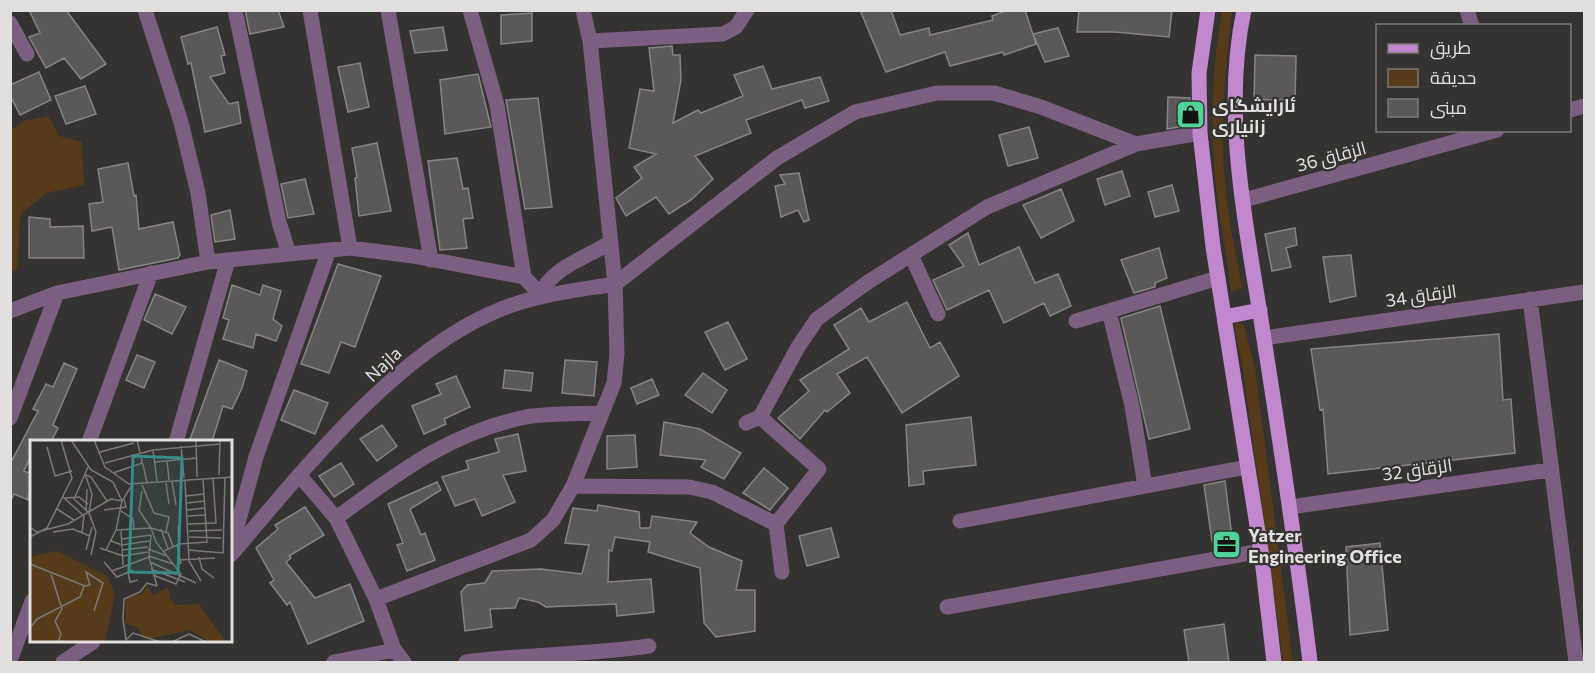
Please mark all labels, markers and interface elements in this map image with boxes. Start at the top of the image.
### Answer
legend [1376,24,1571,132]
text: طريق [1430,36,1471,60]
text: حديقة [1430,66,1476,88]
place label: ئارایشگای زانیاری [1212,94,1296,138]
text: مبنى [1430,96,1467,119]
shop icon: ئارایشگای زانیاری [1175,99,1207,131]
street label: الزقاق 36 [1294,136,1369,178]
street label: الزقاق 34 [1384,279,1458,313]
street label: Najla [360,342,406,386]
inset map [30,440,232,643]
street label: الزقاق 32 [1381,453,1454,487]
place label: Yatzer Engineering Office [1248,524,1402,567]
office icon: Yatzer Engineering Office [1211,529,1243,561]

